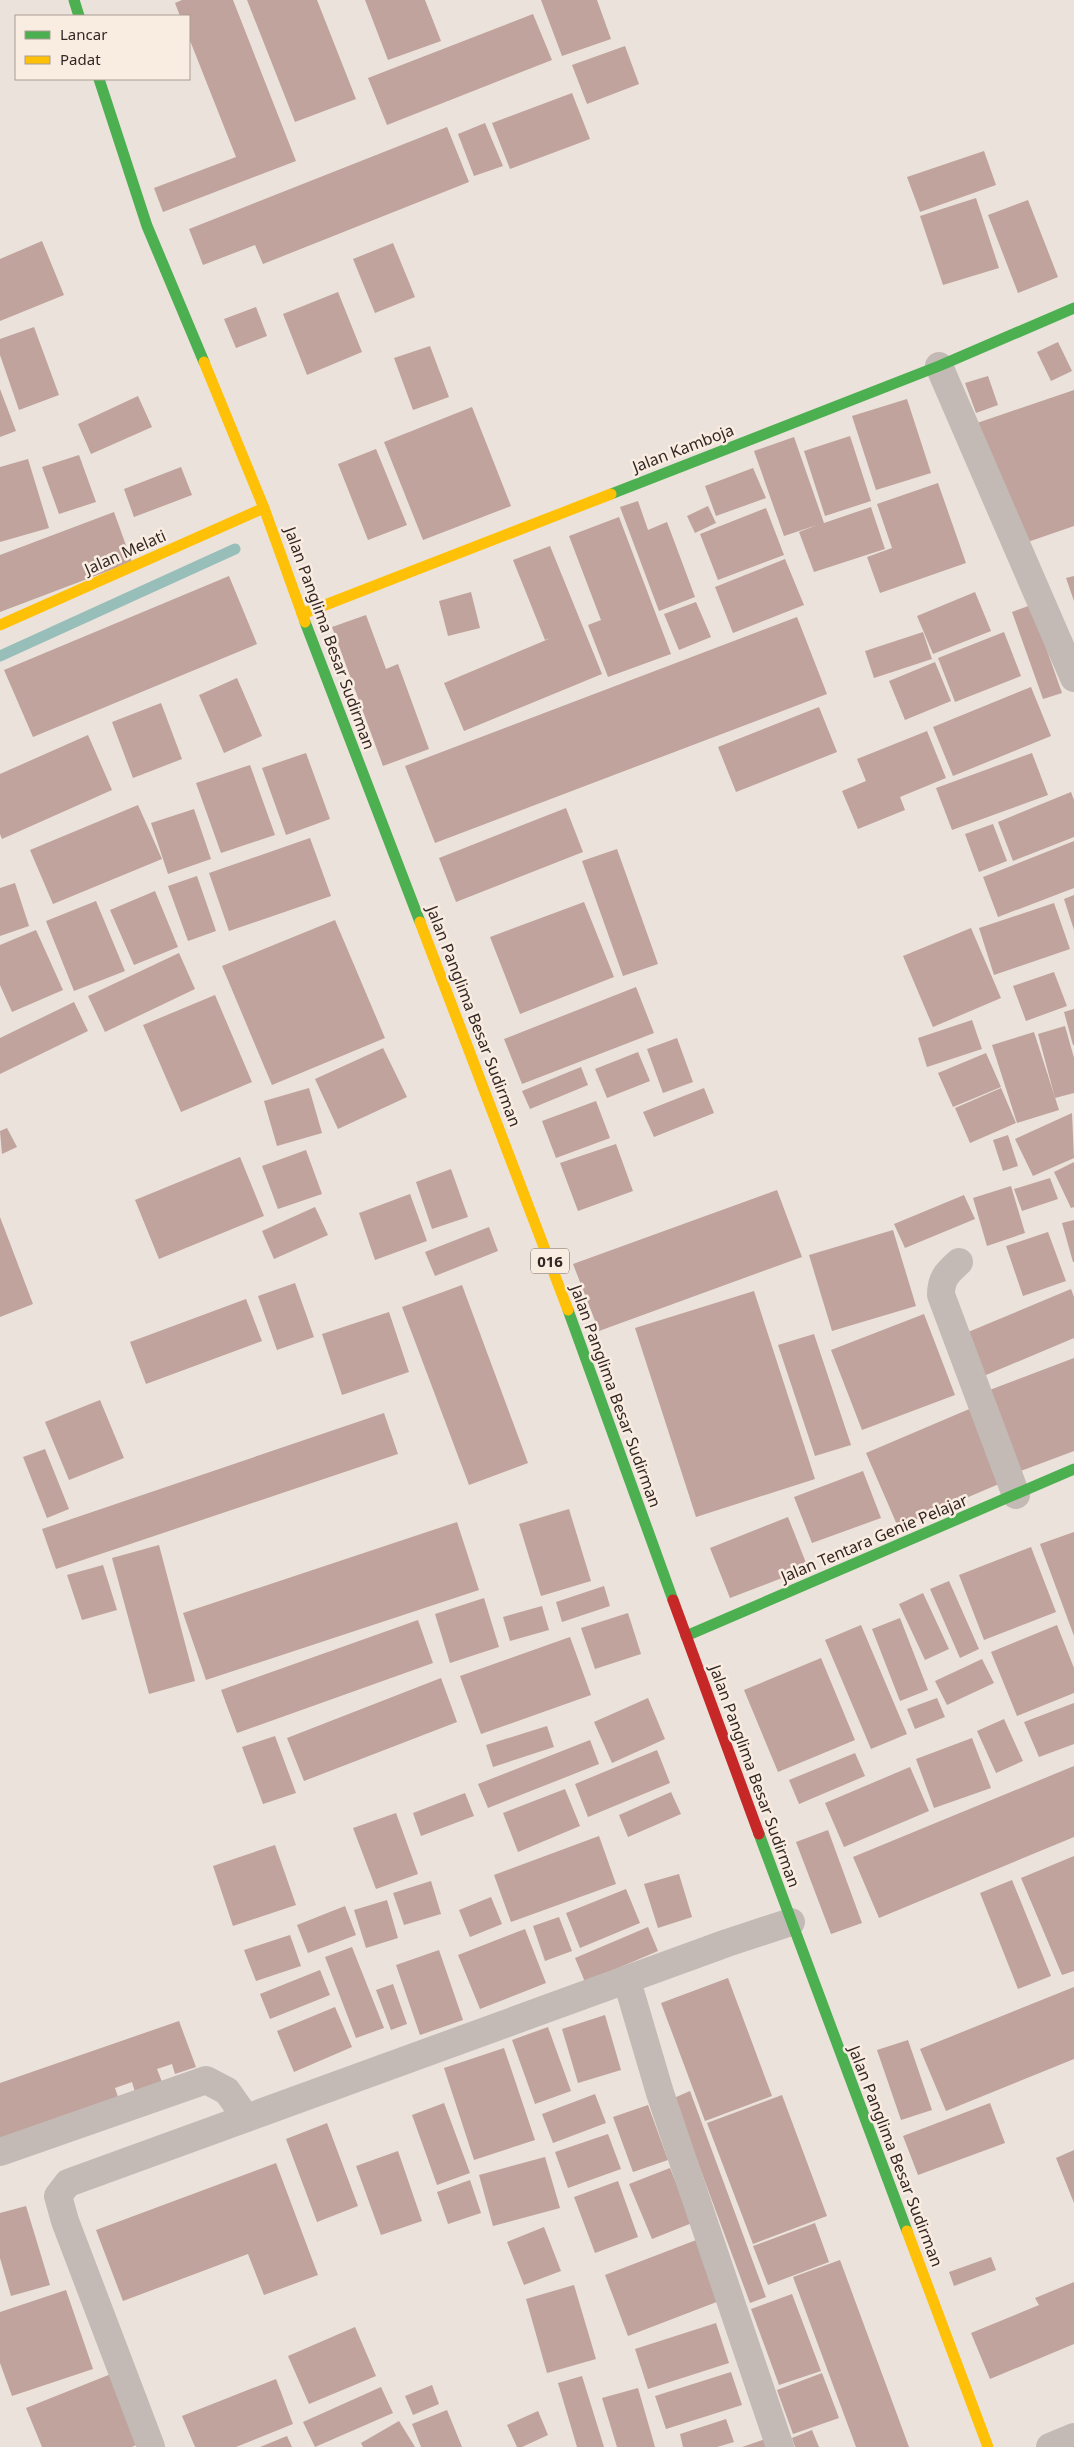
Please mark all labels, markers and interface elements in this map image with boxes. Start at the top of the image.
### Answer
legend [15,15,190,80]
text: Lancar [60,24,107,44]
text: Padat [60,49,101,69]
street label: Jalan Kamboja [627,419,737,478]
street label: Jalan Panglima Besar Sudirman [279,522,381,752]
street label: Jalan Melati [79,524,169,581]
street label: Jalan Panglima Besar Sudirman [421,900,526,1130]
road number: 016 [531,1248,569,1274]
street label: Jalan Panglima Besar Sudirman [565,1280,667,1510]
street label: Jalan Tentara Genie Pelajar [775,1489,971,1588]
street label: Jalan Panglima Besar Sudirman [704,1660,806,1890]
street label: Jalan Panglima Besar Sudirman [843,2040,948,2270]

